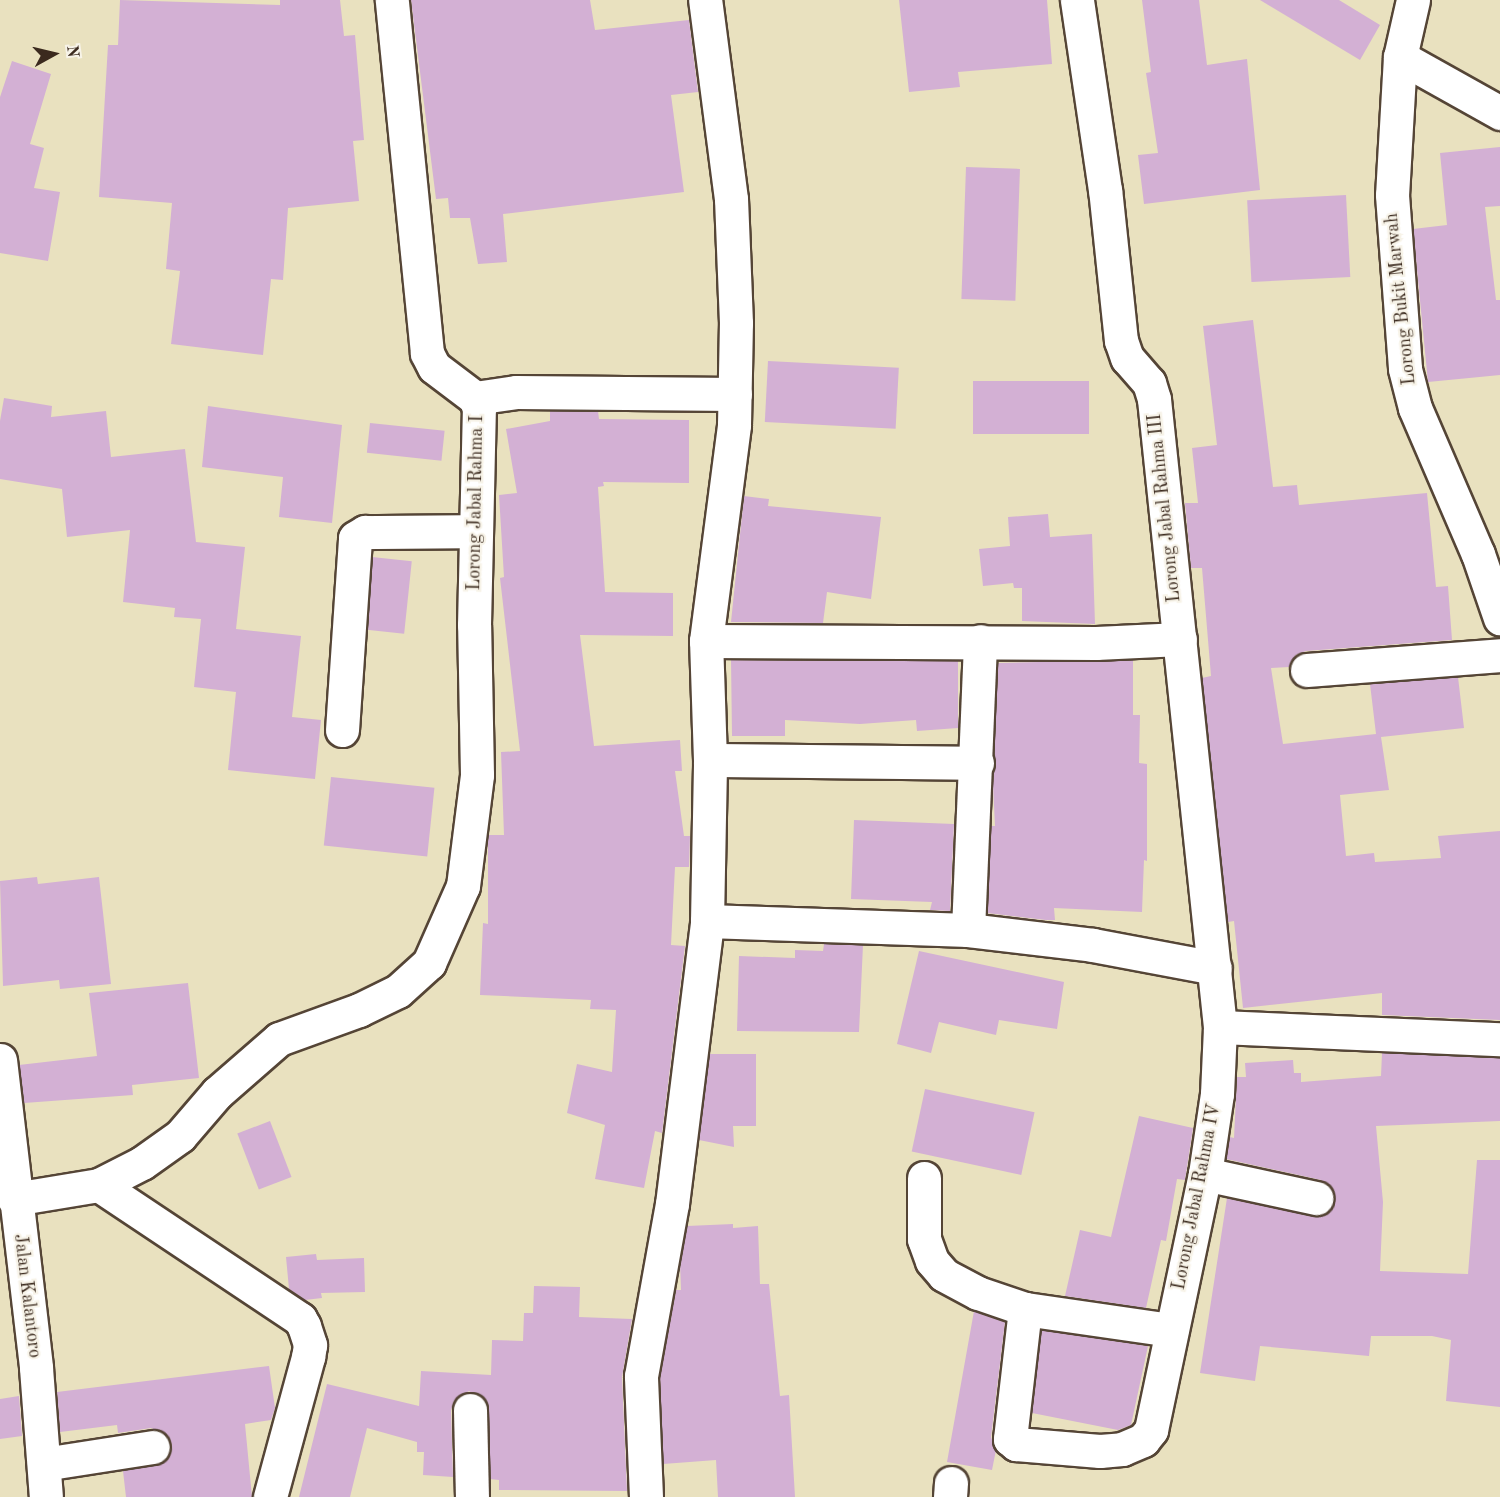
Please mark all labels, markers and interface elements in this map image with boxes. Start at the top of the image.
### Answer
north arrow [24,24,84,84]
text: N [63,44,81,59]
street label: Lorong Bukit Marwah [1381,212,1421,386]
street label: Lorong Jabal Rahma III [1144,413,1186,603]
street label: Lorong Jabal Rahma I [464,415,488,591]
street label: Lorong Jabal Rahma IV [1168,1102,1226,1292]
street label: Jalan Kalantoro [9,1233,45,1359]

